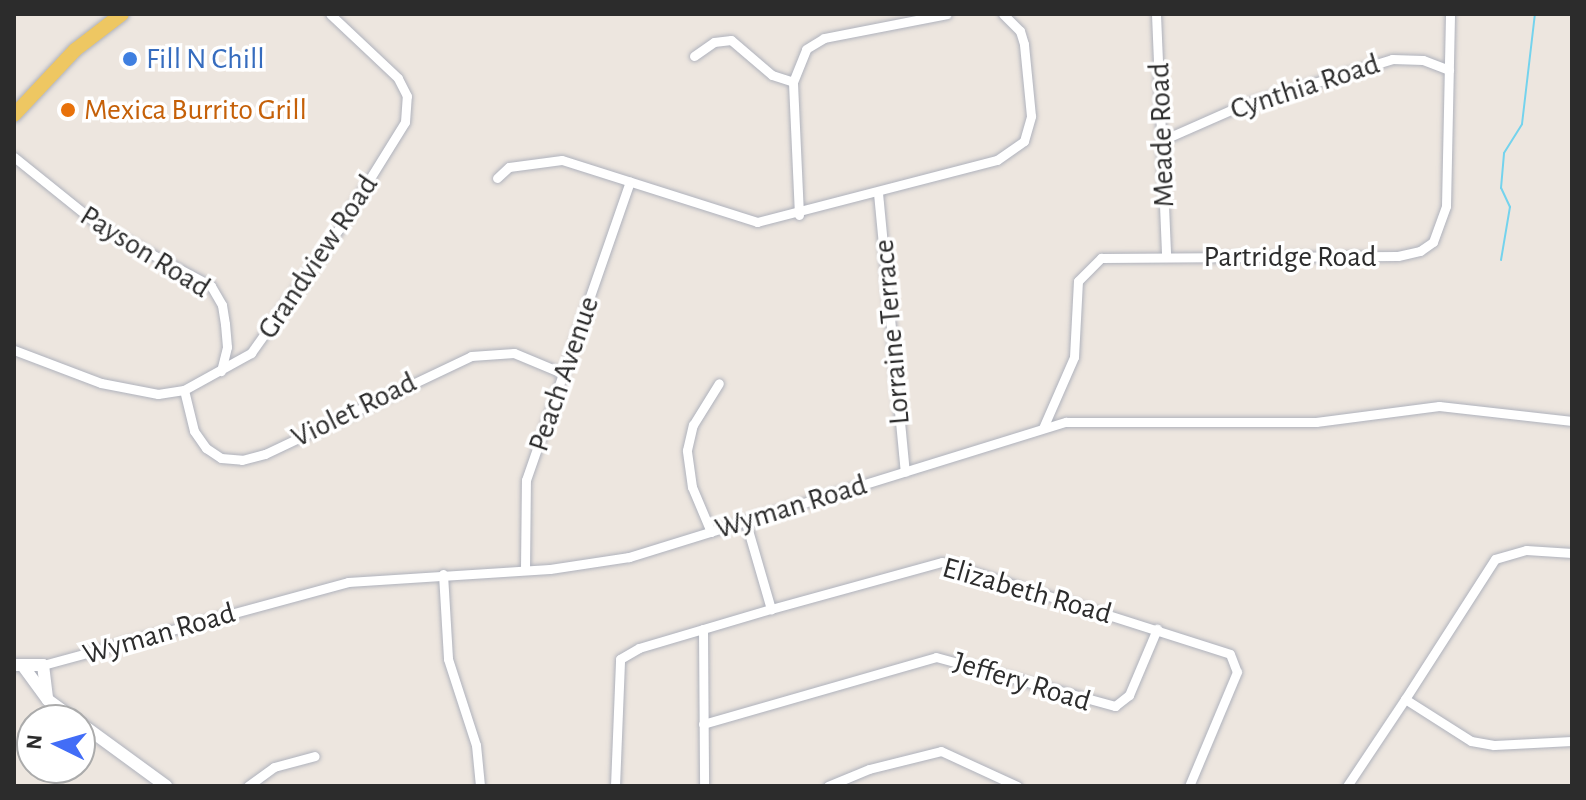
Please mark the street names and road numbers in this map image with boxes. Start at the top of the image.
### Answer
street label: Cynthia Road [1226,46,1384,128]
street label: Meade Road [1141,62,1183,208]
street label: Grandview Road [250,168,386,346]
street label: Payson Road [73,198,217,306]
street label: Lorraine Terrace [866,238,918,426]
street label: Partridge Road [1203,239,1377,275]
street label: Peach Avenue [521,292,607,456]
street label: Violet Road [286,364,422,456]
street label: Wyman Road [711,467,871,547]
street label: Elizabeth Road [938,550,1116,632]
street label: Wyman Road [79,595,239,673]
street label: Jeffery Road [949,644,1095,720]

